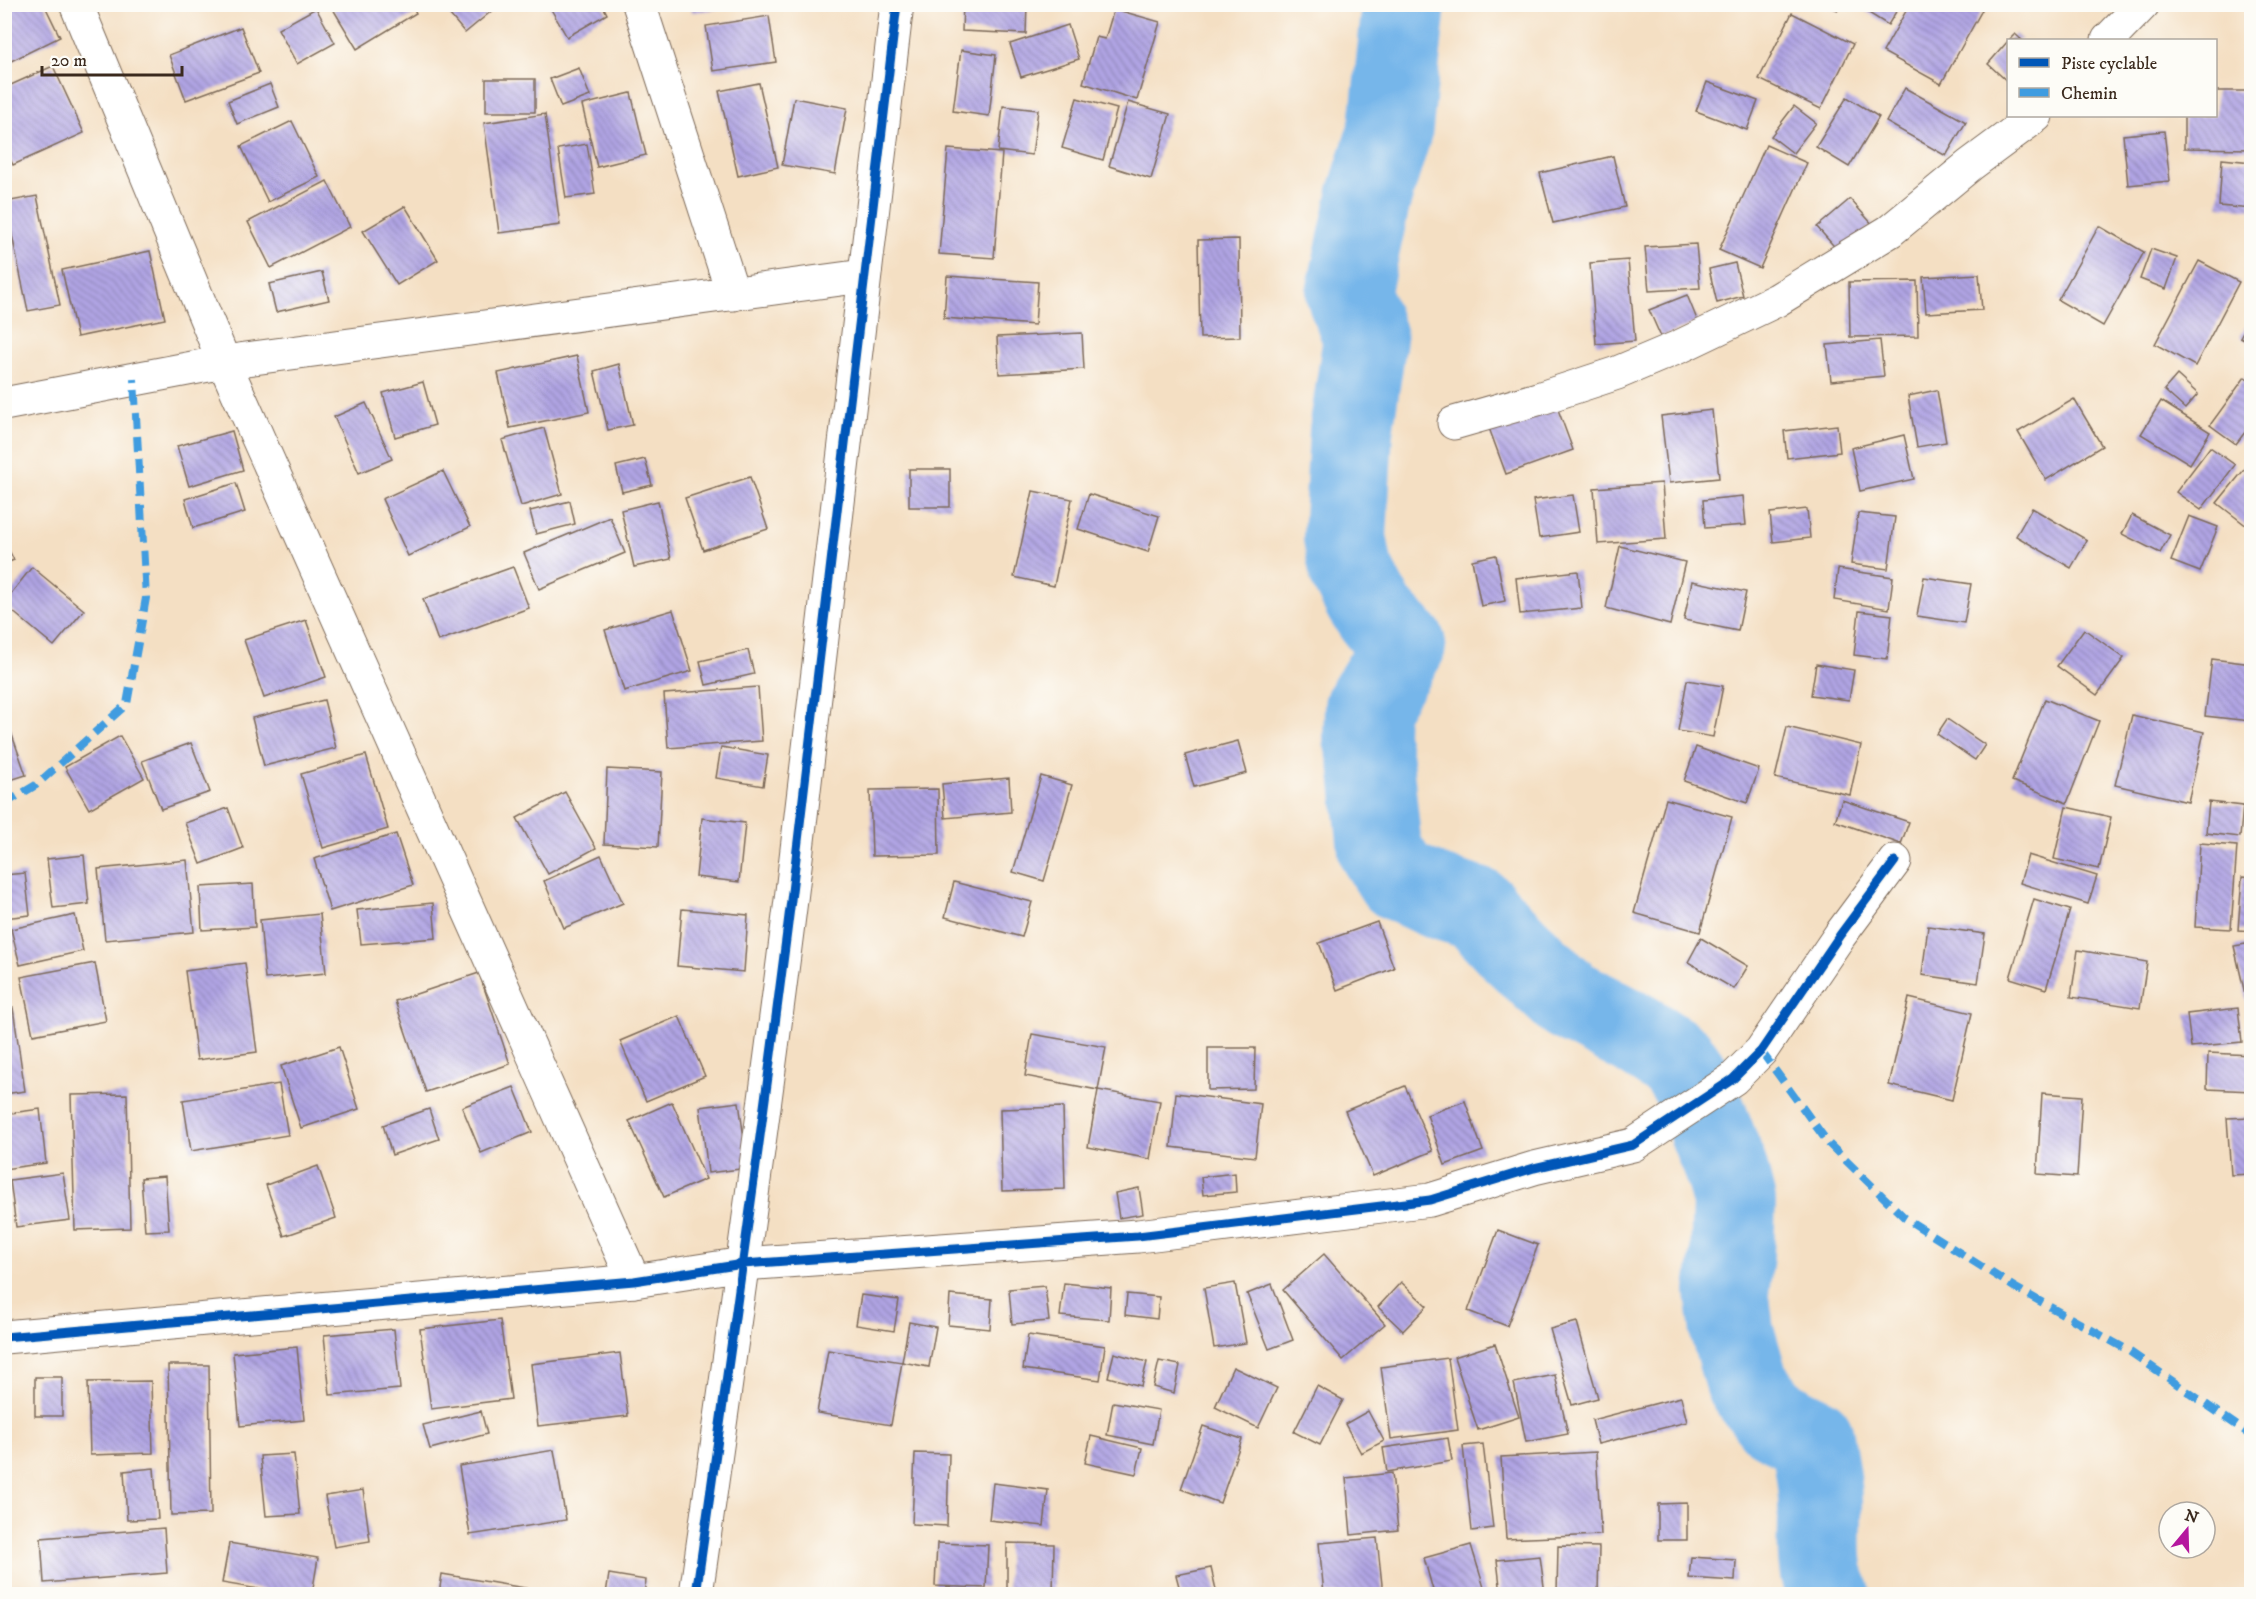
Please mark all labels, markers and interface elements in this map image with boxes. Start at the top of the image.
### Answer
scale bar [42,39,182,77]
legend [2007,39,2217,117]
text: 20 m [51,50,87,72]
text: Piste cyclable [2061,53,2157,75]
text: Chemin [2061,83,2118,105]
north arrow [2157,1500,2217,1560]
text: N [2182,1505,2201,1528]

